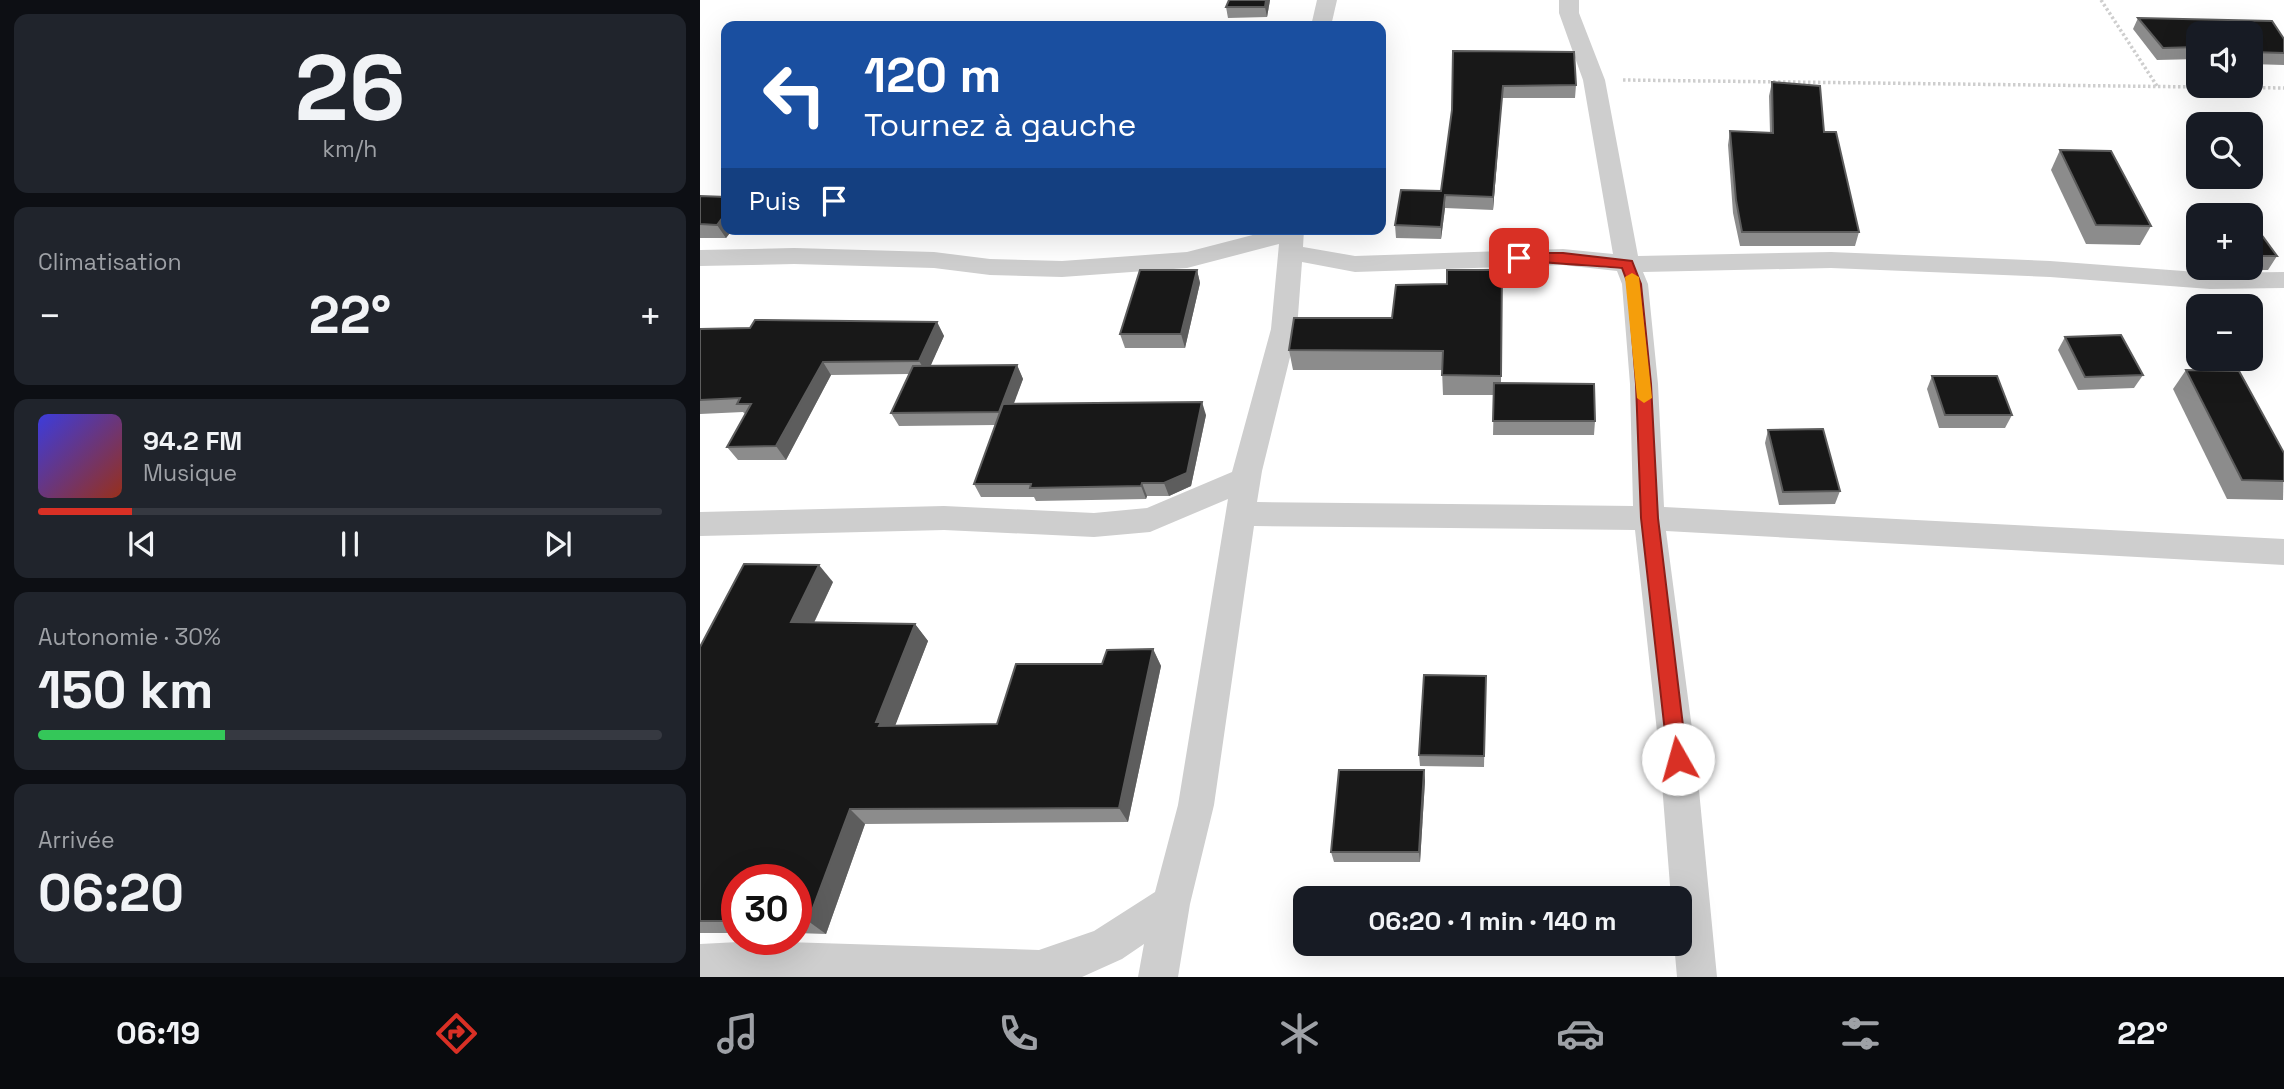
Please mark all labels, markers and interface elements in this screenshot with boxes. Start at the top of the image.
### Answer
map controls [2186,21,2263,371]
button: sound [2186,21,2263,98]
text: 26 [295,30,405,147]
text: 120 m [864,44,1001,106]
icon: left [749,49,840,140]
text: Tournez à gauche [864,105,1136,145]
button: search [2186,112,2263,189]
text: km/h [323,134,377,164]
icon: arrive [815,182,853,220]
text: Puis [749,184,801,218]
button: + [2186,203,2263,280]
pin [1489,228,1549,288]
icon: arrive [1500,239,1538,277]
text: Climatisation [38,247,182,277]
text: 22° [309,282,391,348]
text: − [38,292,62,340]
text: + [638,292,662,340]
button: − [2186,294,2263,371]
text: 94.2 FM [143,424,242,458]
text: Musique [143,458,237,488]
icon: previous [123,525,161,563]
icon: pause [331,525,369,563]
icon: next [539,525,577,563]
text: Autonomie · 30% [38,622,221,652]
text: 150 km [38,657,213,723]
position arrow [1641,722,1715,796]
text: Arrivée [38,825,115,855]
text: 06:20 [38,860,184,926]
speed limit sign: 30 [721,864,812,955]
text: 06:20 · 1 min · 140 m [1368,904,1617,938]
icon: directions [432,1009,481,1058]
icon: music [713,1009,762,1058]
icon: phone [994,1009,1043,1058]
icon: climate [1275,1009,1324,1058]
icon: car [1556,1009,1605,1058]
icon: filters [1836,1009,1885,1058]
text: 06:19 [116,1013,200,1053]
text: 22° [2117,1013,2168,1053]

